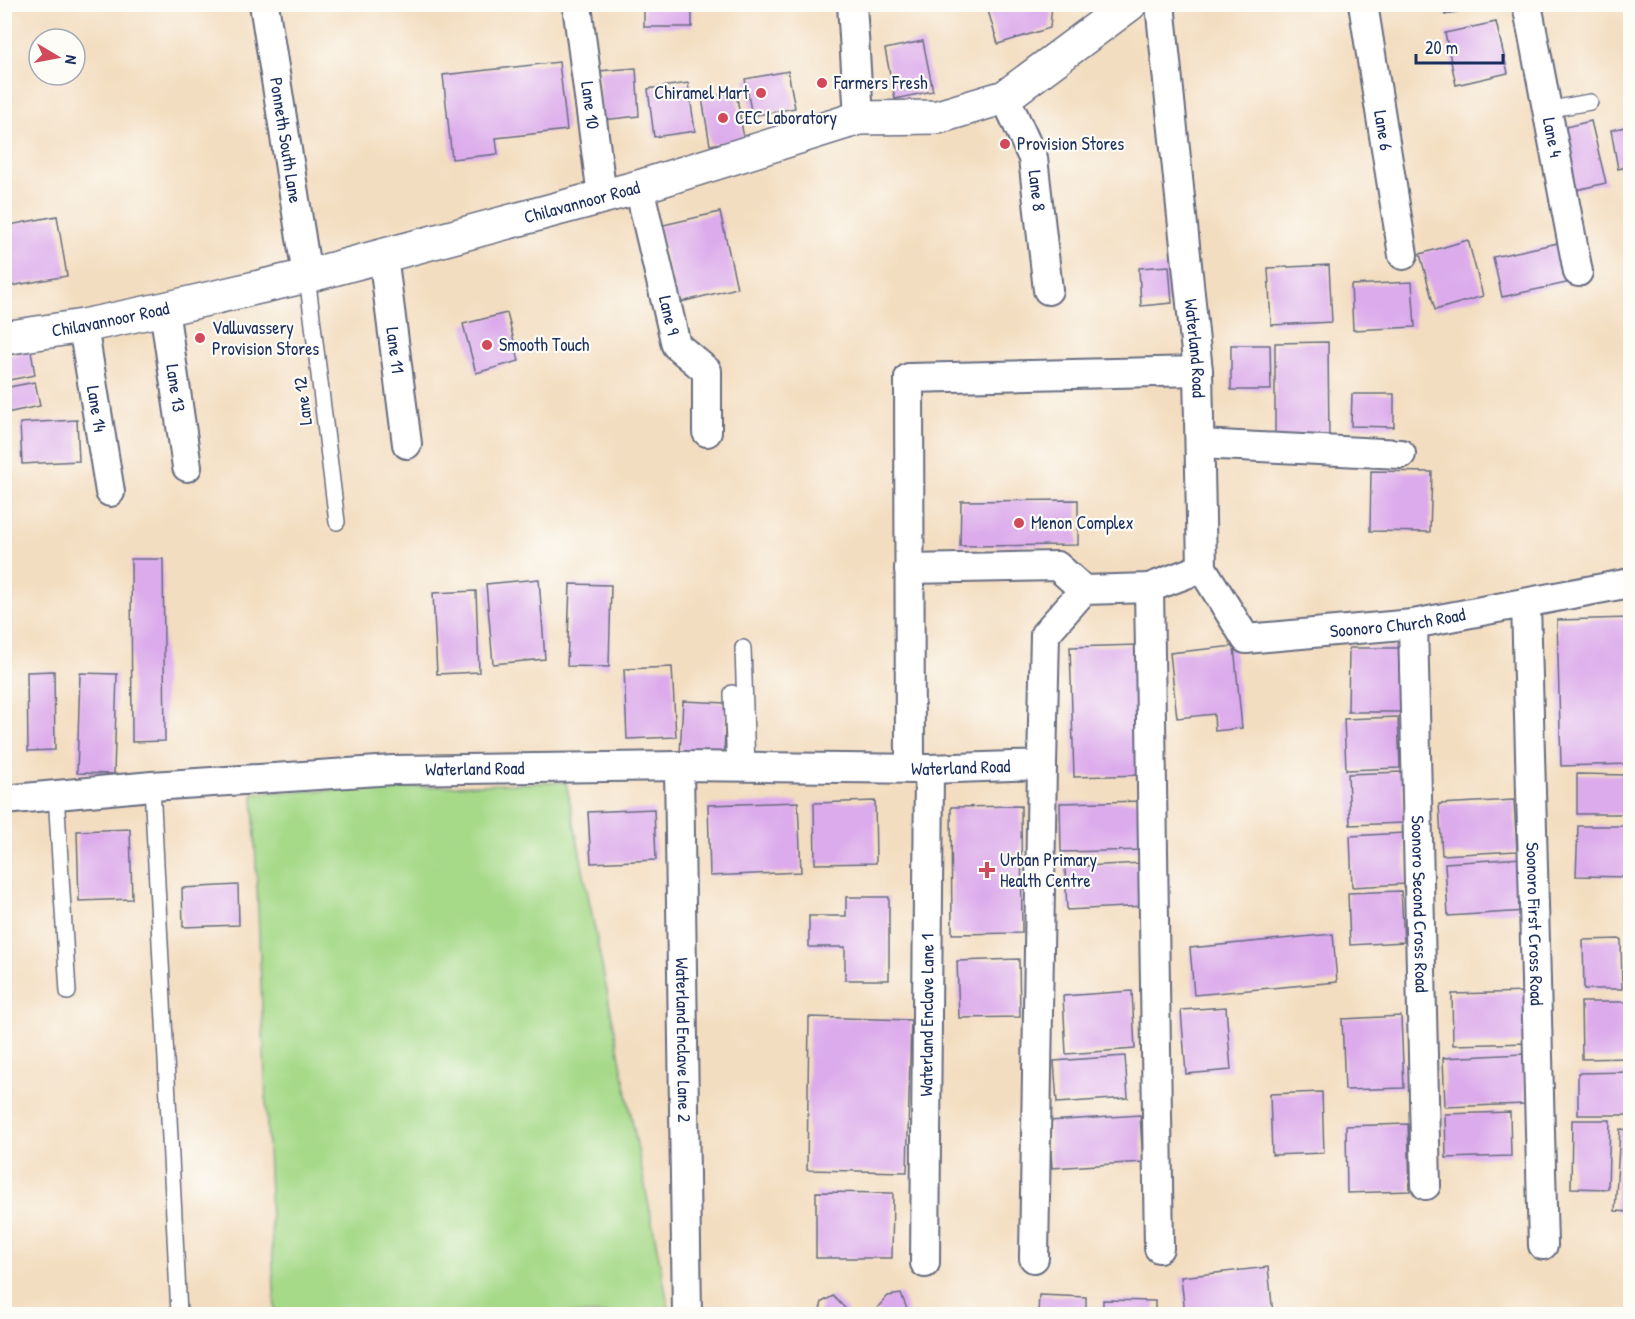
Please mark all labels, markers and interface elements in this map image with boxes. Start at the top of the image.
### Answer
north arrow [27,27,87,87]
scale bar [1416,27,1503,65]
text: 20 m [1425,35,1458,60]
text: N [60,54,83,66]
place label: Farmers Fresh [833,70,928,95]
street label: Ponneth South Lane [264,76,308,205]
marker: Farmers Fresh [815,76,829,90]
street label: Lane 10 [575,80,606,130]
place label: Chiramel Mart [654,80,750,105]
marker: Chiramel Mart [754,86,768,100]
place label: CEC Laboratory [735,105,838,130]
street label: Lane 6 [1368,108,1399,152]
marker: CEC Laboratory [716,111,730,125]
street label: Lane 4 [1537,116,1569,160]
place label: Provision Stores [1017,131,1124,156]
marker: Provision Stores [998,137,1012,151]
street label: Lane 8 [1022,169,1052,213]
street label: Chilavannoor Road [521,174,642,229]
street label: Lane 9 [653,293,686,338]
street label: Chilavannoor Road [50,295,171,343]
street label: Waterland Road [1179,297,1212,398]
place label: Valluvassery Provision Stores [212,315,319,361]
street label: Lane 11 [380,326,411,375]
marker: Valluvassery Provision Stores [193,331,207,345]
place label: Smooth Touch [499,332,590,357]
marker: Smooth Touch [480,338,494,352]
street label: Lane 13 [160,363,192,414]
street label: Lane 12 [287,375,318,426]
street label: Lane 14 [81,384,113,434]
place label: Menon Complex [1031,510,1134,535]
marker: Menon Complex [1012,516,1026,530]
street label: Soonoro Church Road [1329,601,1467,643]
street label: Waterland Road [911,753,1011,781]
street label: Waterland Road [425,755,525,782]
street label: Soonoro Second Cross Road [1405,815,1435,993]
street label: Soonoro First Cross Road [1520,842,1550,1006]
place label: Urban Primary Health Centre [1000,847,1097,893]
marker: Urban Primary Health Centre [978,861,996,879]
street label: Waterland Enclave Lane 1 [913,933,940,1097]
street label: Waterland Enclave Lane 2 [670,957,697,1123]

